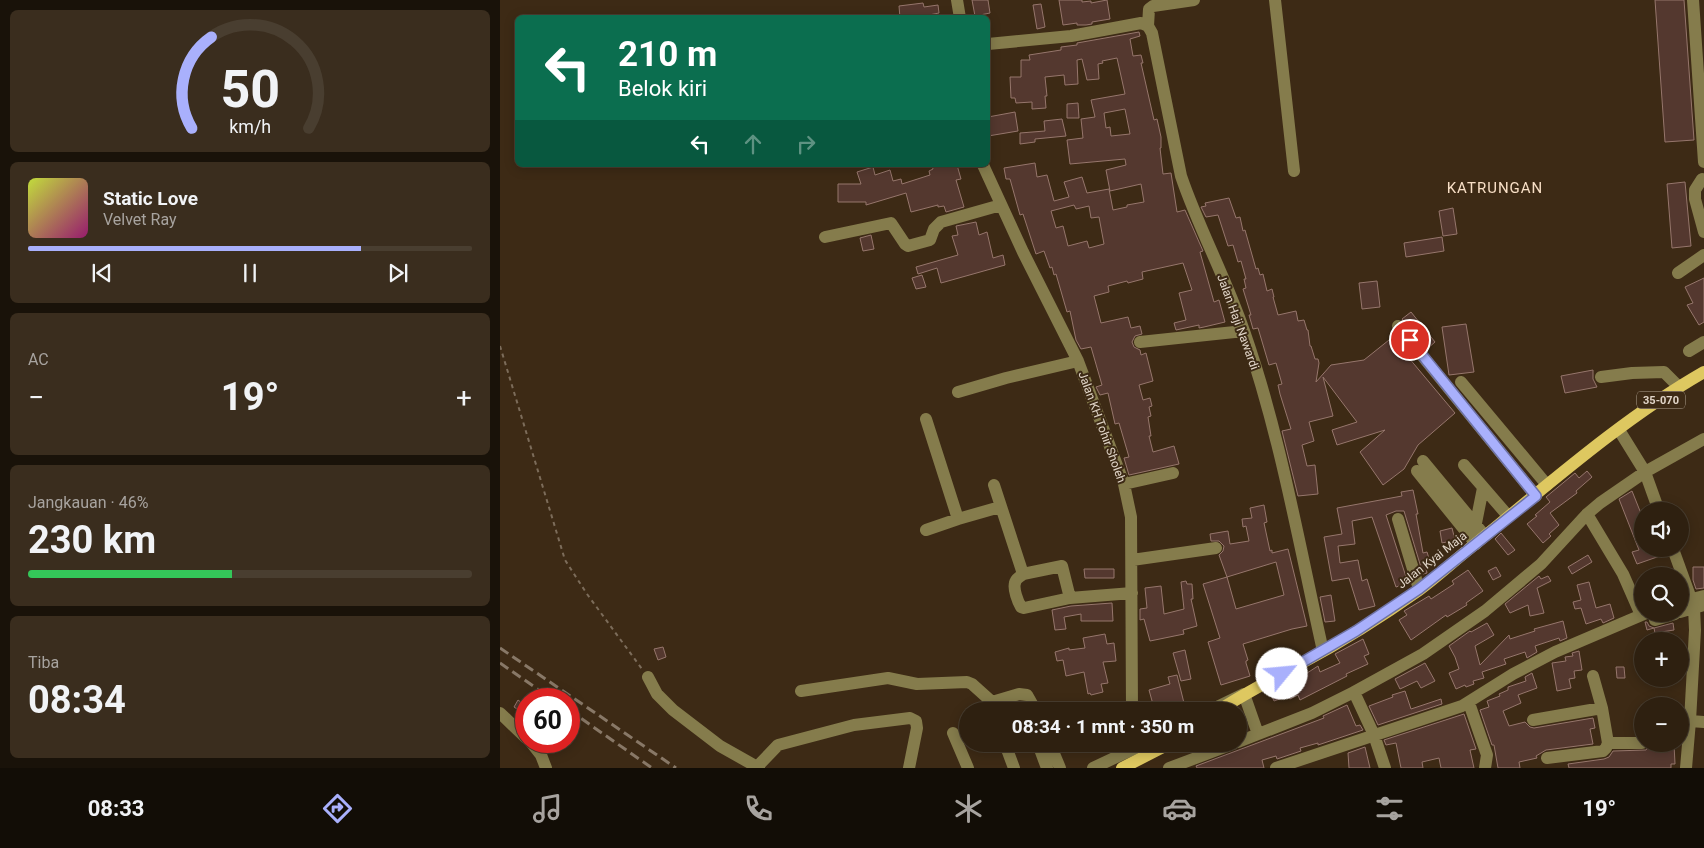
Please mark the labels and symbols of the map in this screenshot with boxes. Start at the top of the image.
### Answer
district label: KATRUNGAN [1447,179,1543,197]
street label: Jalan Haji Nawardi [1214,272,1262,372]
pin [1389,319,1431,361]
street label: Jalan KH Tohir Sholeh [1075,369,1129,485]
road number: 35-070 [1637,392,1685,408]
street label: Jalan Kyai Maja [1395,529,1469,591]
position arrow [1255,647,1307,699]
speed limit sign: 60 [515,688,580,753]

